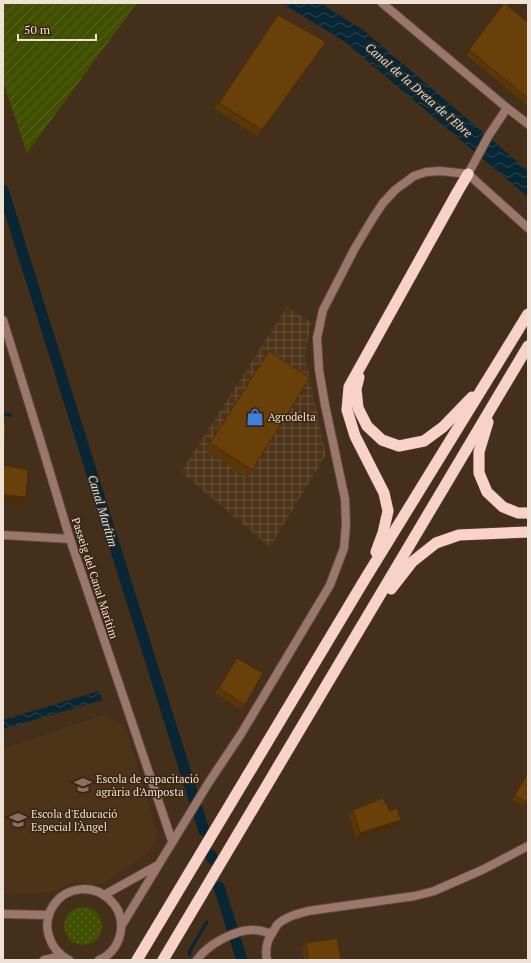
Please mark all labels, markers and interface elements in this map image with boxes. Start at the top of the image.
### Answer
scale bar [18,16,96,42]
text: 50 m [24,22,51,37]
water label: Canal de la Dreta de l'Ebre [363,40,476,141]
shop icon: Agrodelta [245,407,265,427]
place label: Agrodelta [268,410,316,424]
water label: Canal Marítim [85,473,121,549]
street label: Passeig del Canal Marítim [69,516,121,641]
place label: Escola de capacitació agrària d'Amposta [96,772,199,799]
school or university icon: Escola de capacitació agrària d'Amposta [73,775,93,795]
place label: Escola d'Educació Especial l'Àngel [31,807,117,834]
school or university icon: Escola d'Educació Especial l'Àngel [8,810,28,830]

